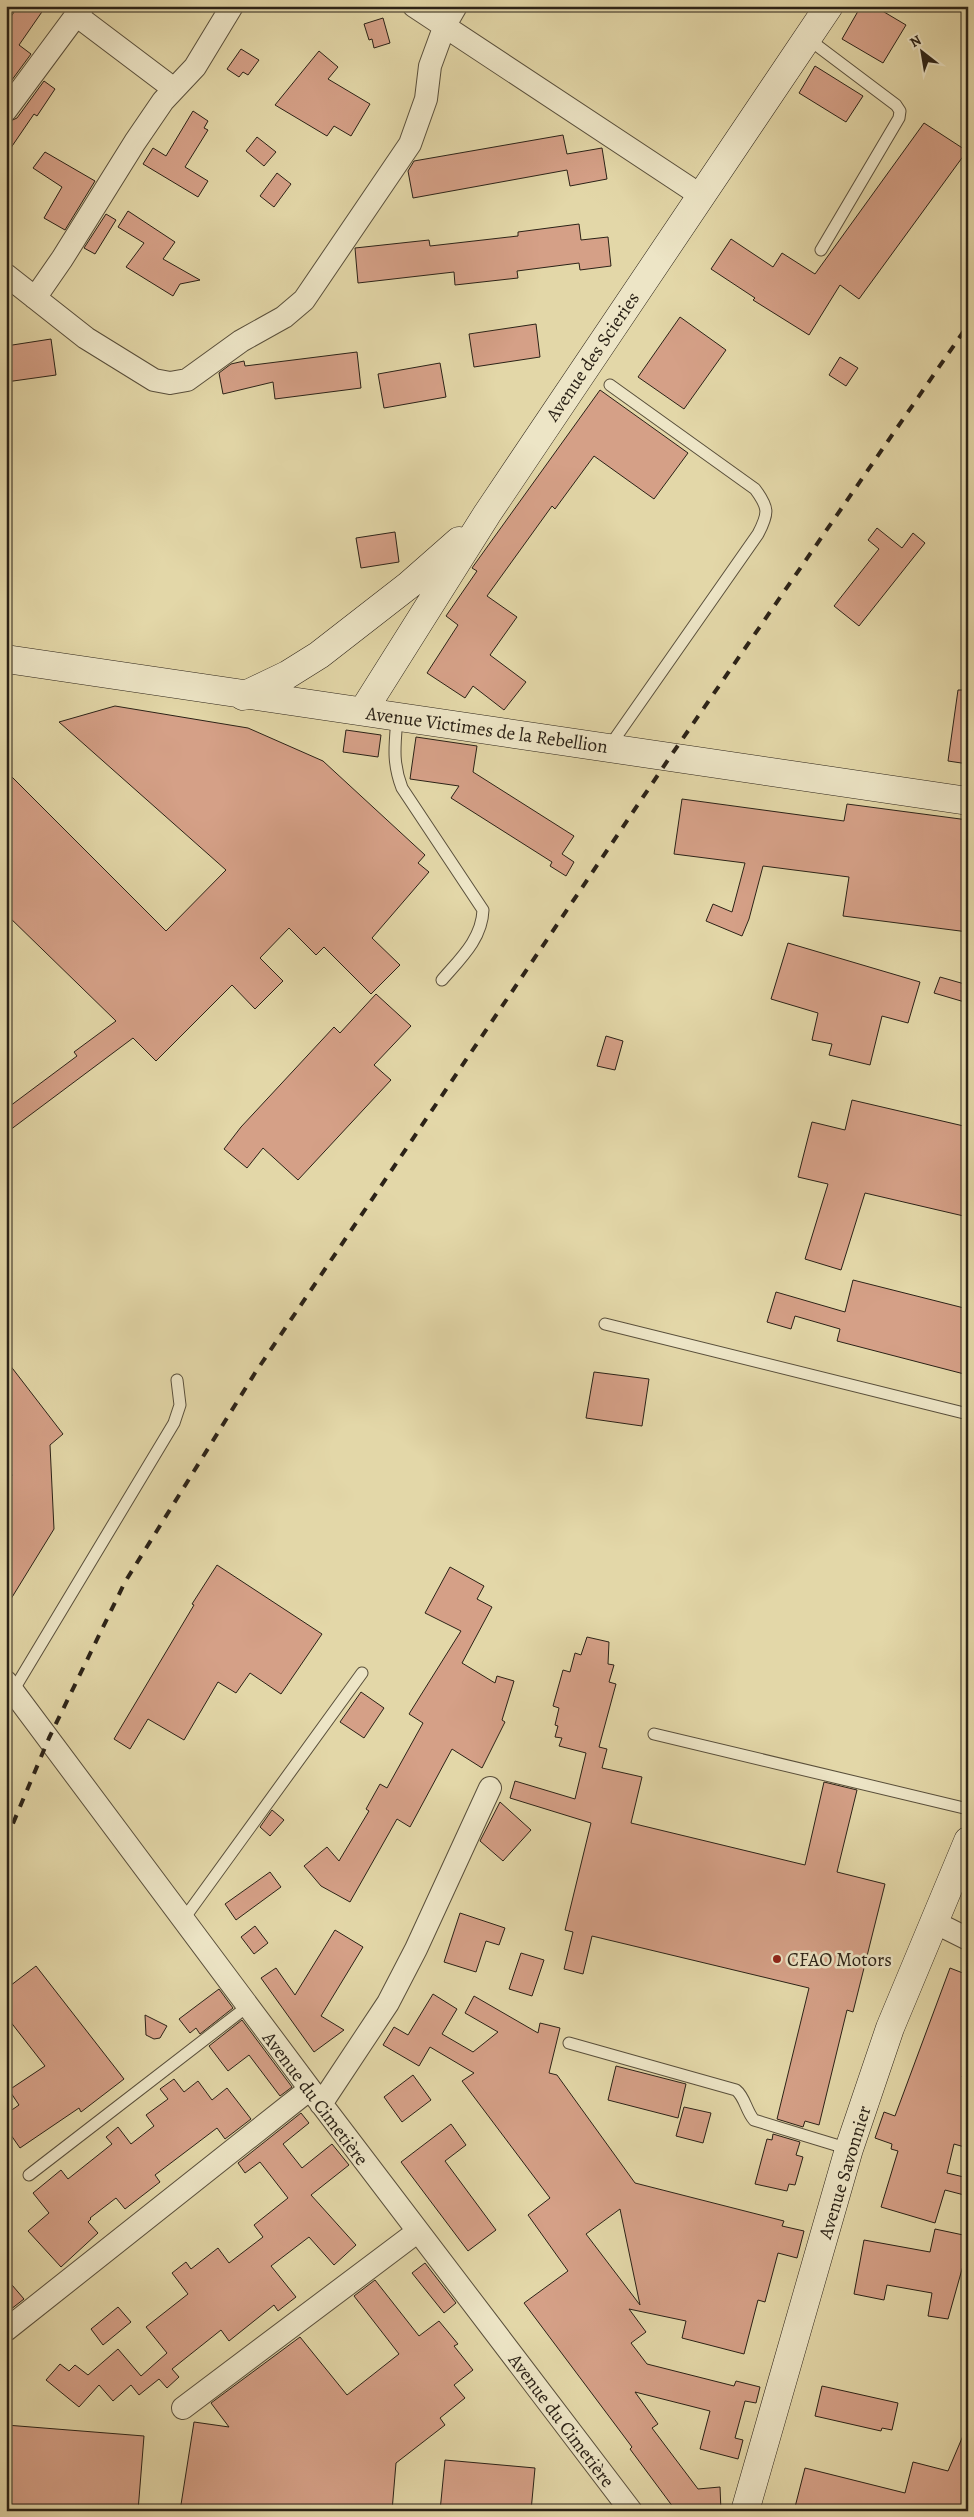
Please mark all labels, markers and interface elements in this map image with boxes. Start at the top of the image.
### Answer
north arrow [896,28,946,78]
text: N [906,31,925,52]
street label: Avenue des Scieries [539,287,646,427]
street label: Avenue Victimes de la Rebellion [363,700,609,760]
place label: CFAO Motors [787,1947,892,1973]
marker: CFAO Motors [771,1953,783,1965]
street label: Avenue du Cimetière [256,2025,374,2171]
street label: Avenue Savonnier [812,2102,878,2243]
street label: Avenue du Cimetière [502,2347,620,2493]

